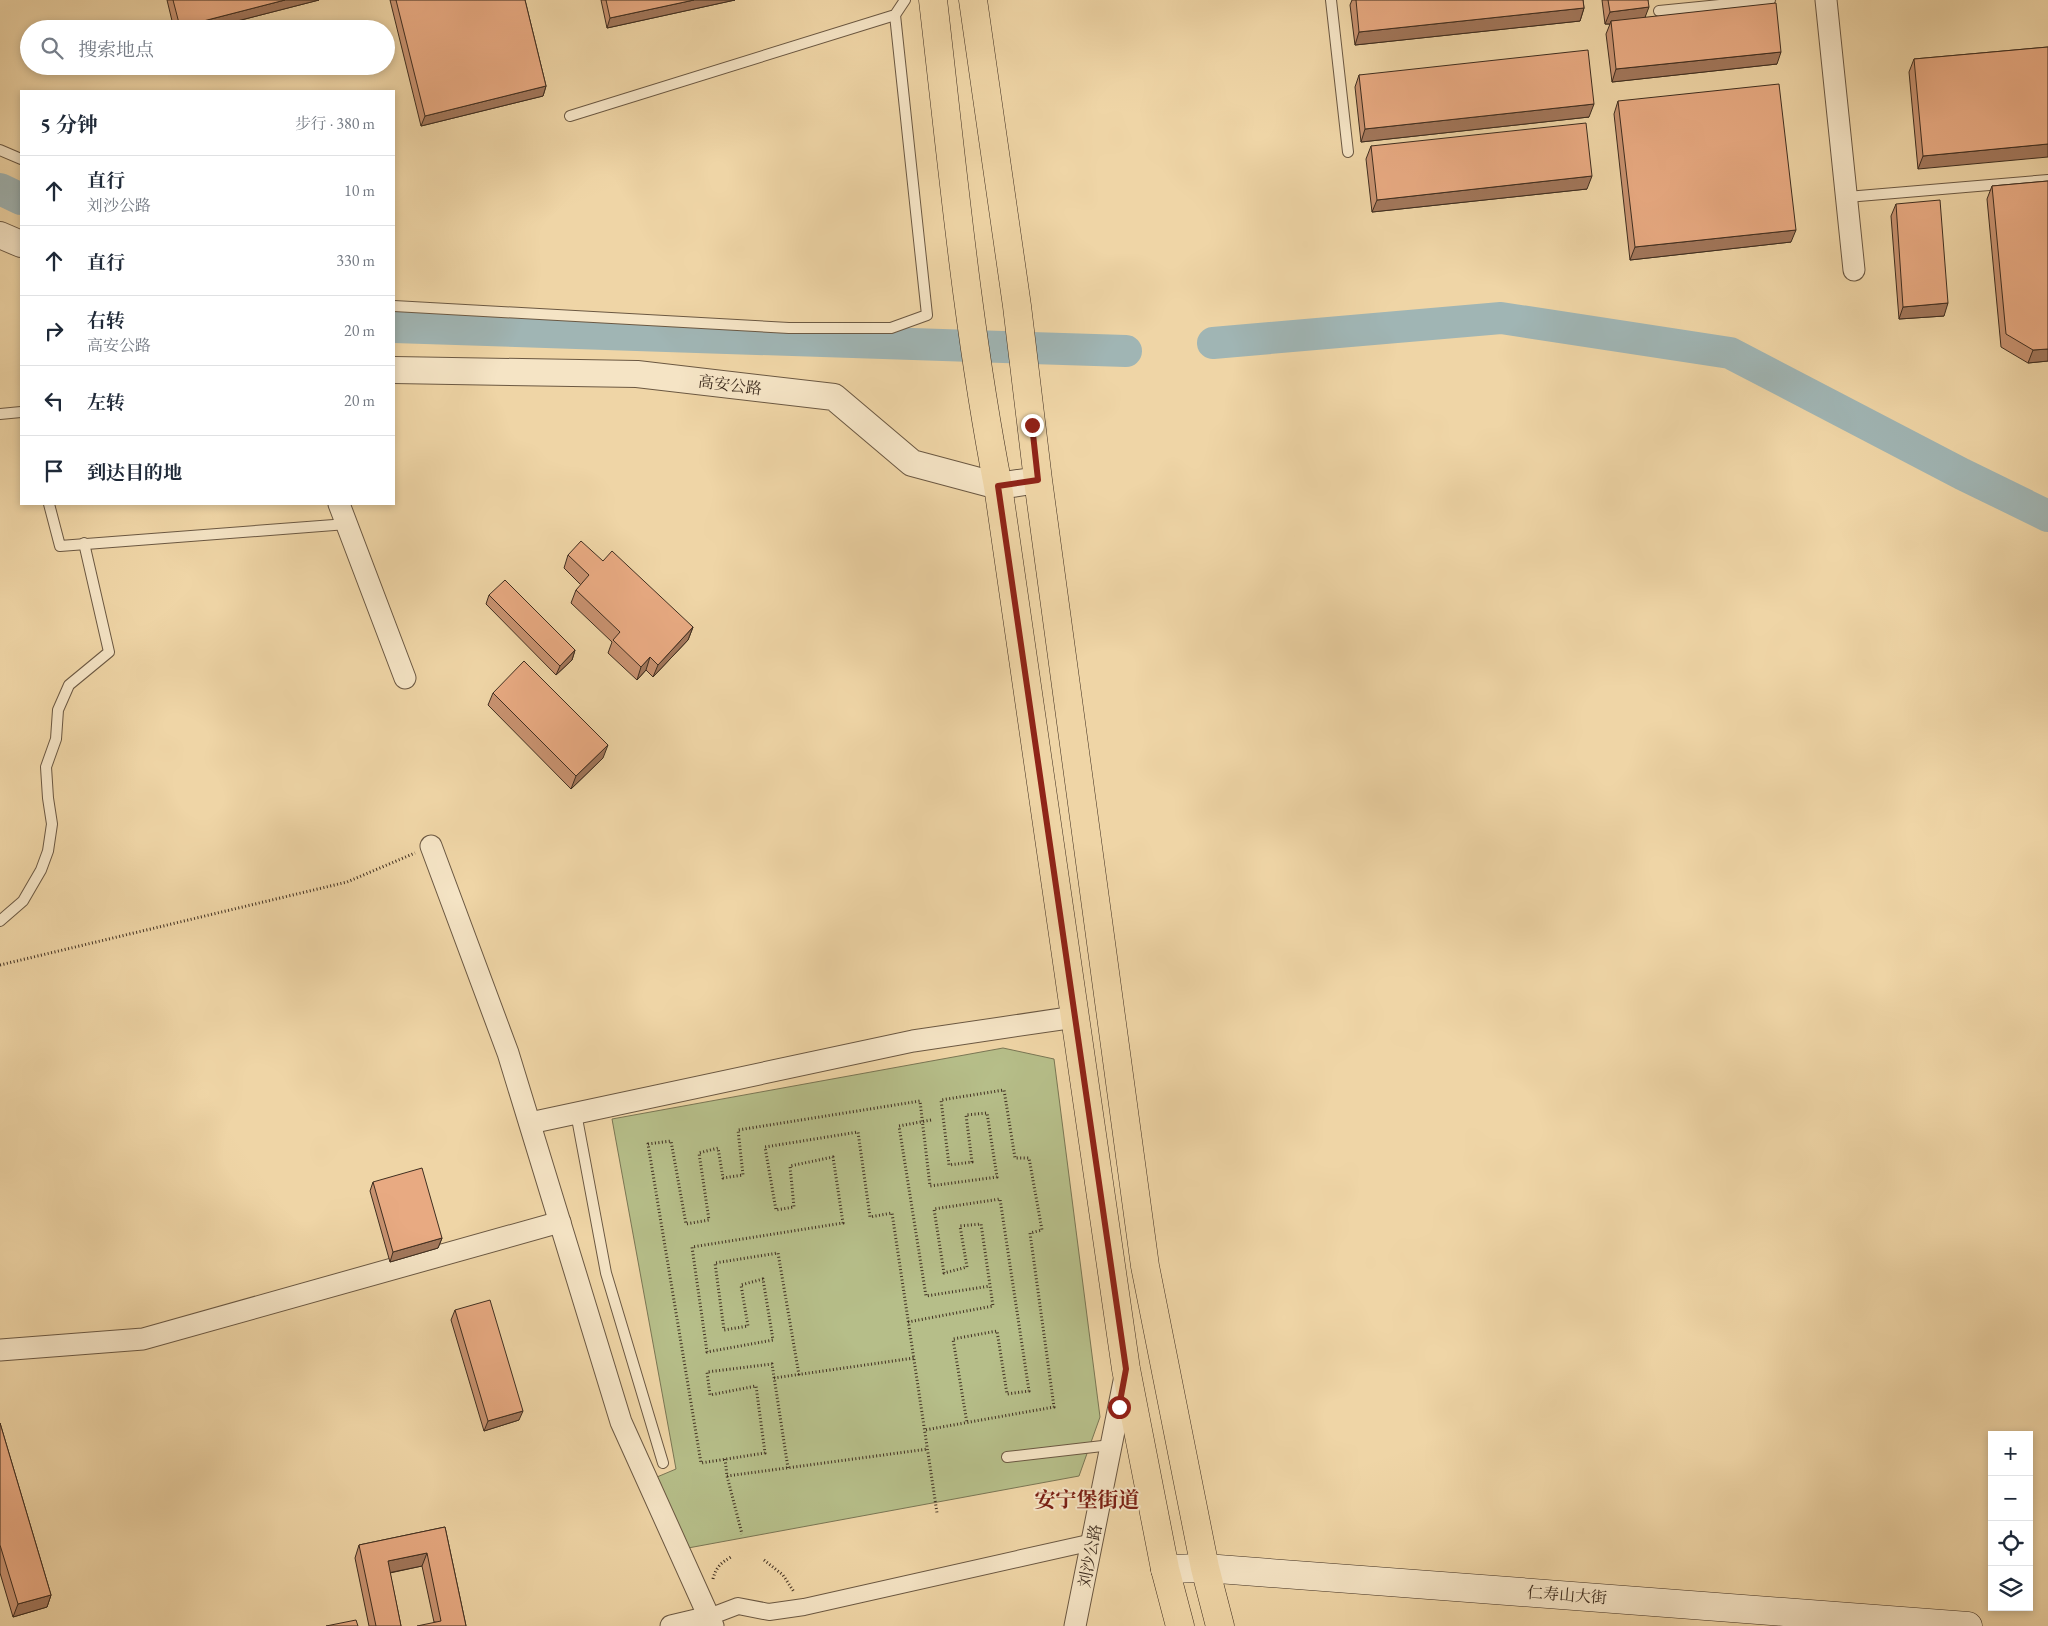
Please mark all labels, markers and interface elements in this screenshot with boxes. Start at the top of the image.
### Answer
search box [20,20,395,75]
icon: search [38,34,66,62]
text: 搜索地点 [78,37,154,62]
text: 5 分钟 [40,111,98,138]
text: 步行 · 380 m [295,113,375,134]
text: 直行 [87,168,125,193]
icon: ahead [40,177,68,205]
text: 10 m [344,180,375,201]
text: 刘沙公路 [87,195,151,216]
icon: ahead [40,247,68,275]
text: 直行 [87,250,125,275]
text: 330 m [336,250,375,271]
text: 右转 [87,308,125,333]
icon: right [40,317,68,345]
text: 20 m [344,320,375,341]
text: 高安公路 [87,335,151,356]
street label: 高安公路 [697,371,763,399]
icon: left [40,387,68,415]
text: 左转 [87,390,125,415]
text: 20 m [344,390,375,411]
route end [1021,414,1044,437]
icon: arrive [40,457,68,485]
text: 到达目的地 [87,460,182,485]
route start [1108,1396,1131,1419]
map controls [1988,1431,2033,1611]
button: + [1988,1431,2033,1476]
button: − [1988,1476,2033,1521]
district label: 安宁堡街道 [1035,1486,1140,1513]
button: locate [1988,1521,2033,1566]
street label: 刘沙公路 [1074,1523,1106,1589]
button: layers [1988,1566,2033,1611]
street label: 仁寿山大街 [1526,1582,1608,1608]

